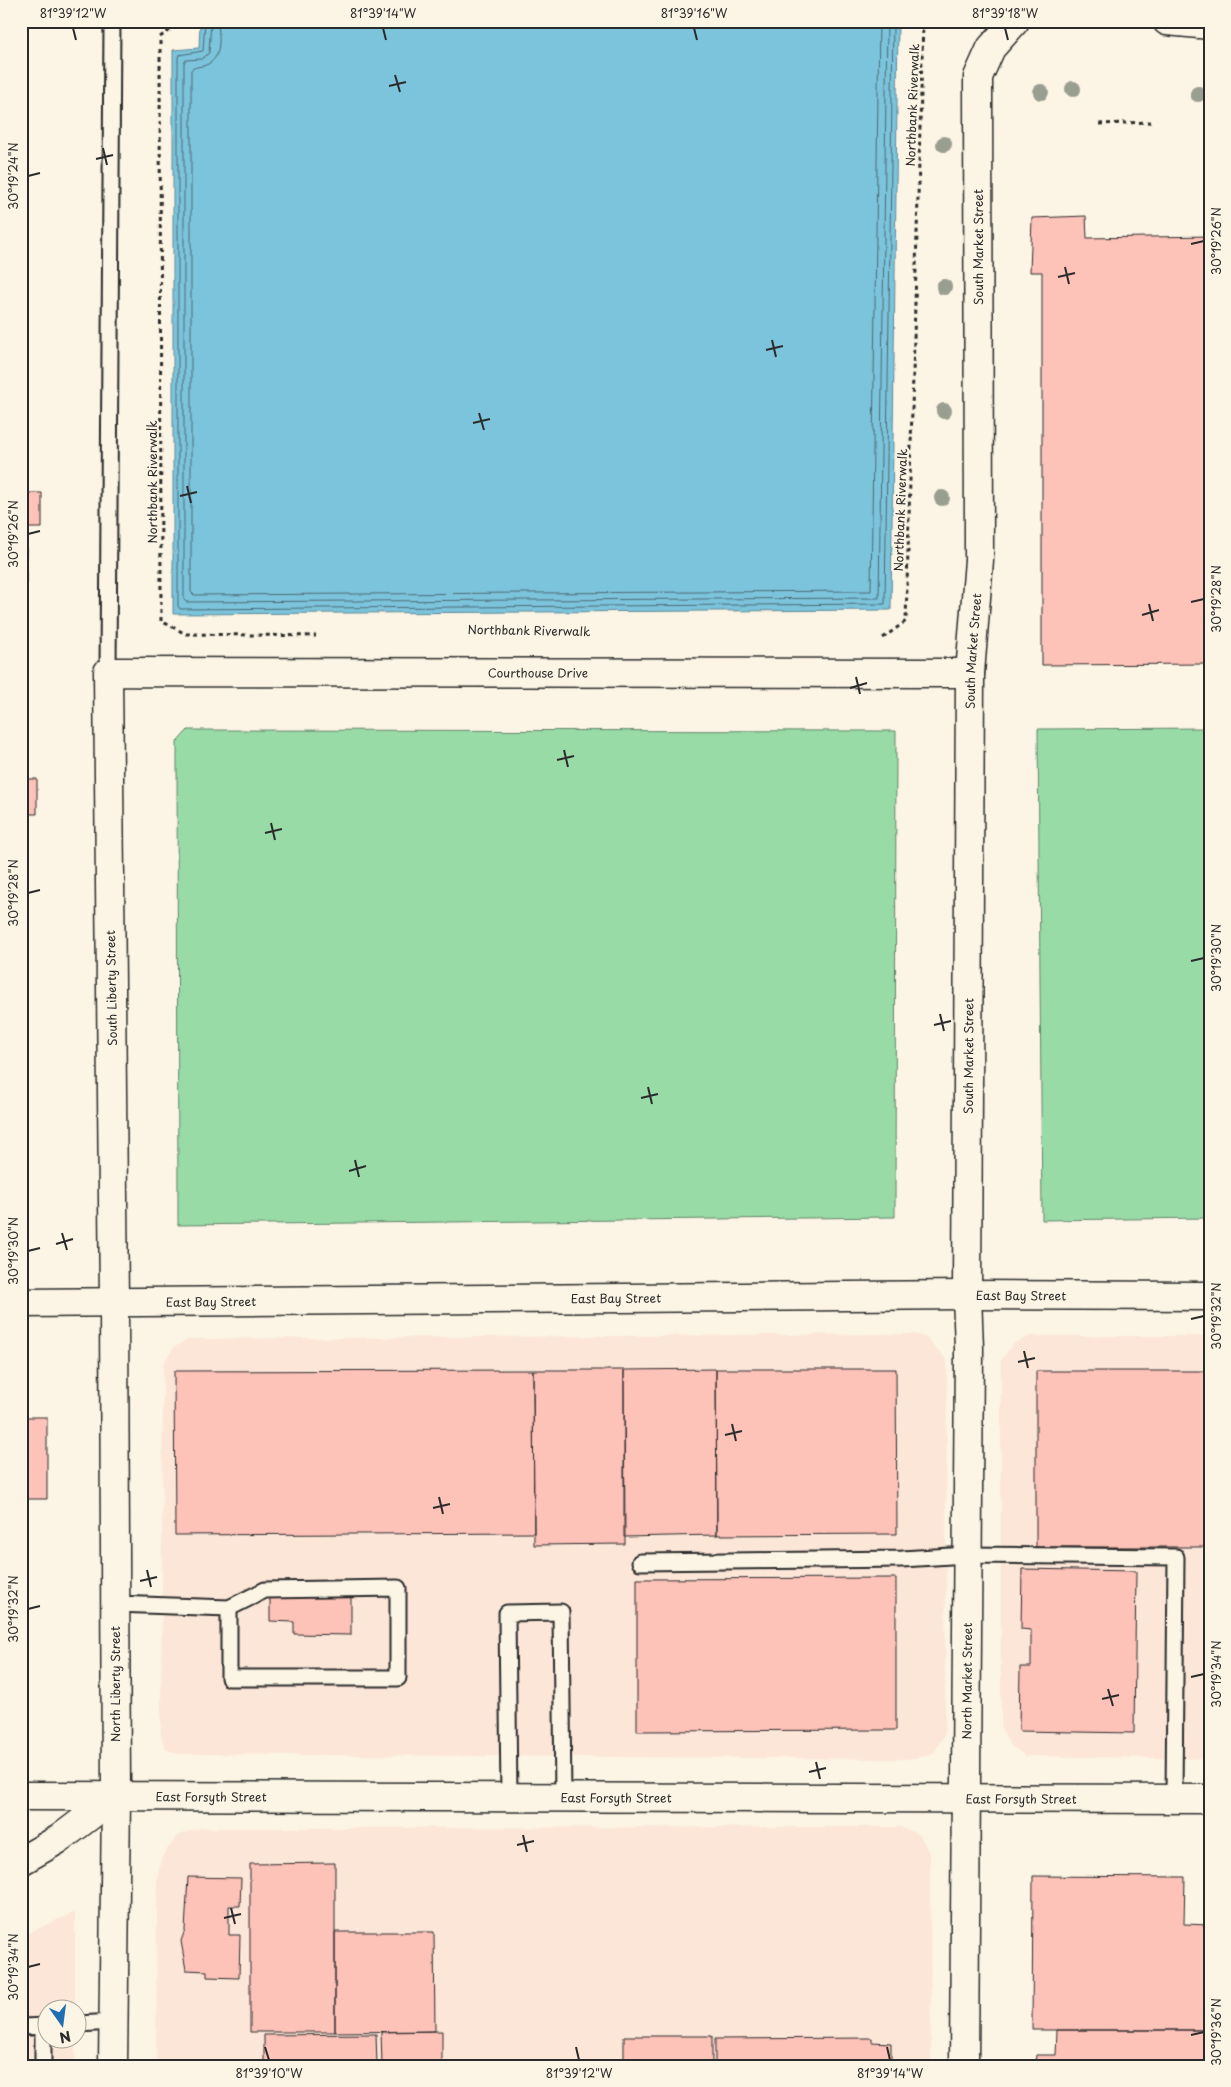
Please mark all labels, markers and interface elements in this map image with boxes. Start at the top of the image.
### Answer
text: 81°39'12"W [40,4,107,22]
text: 81°39'14"W [350,4,417,22]
text: 81°39'16"W [661,4,728,22]
text: 81°39'18"W [972,4,1039,22]
street label: Northbank Riverwalk [901,43,923,167]
text: 30°19'24"N [4,142,22,210]
street label: South Market Street [969,189,987,305]
text: 30°19'26"N [1207,207,1225,275]
street label: Northbank Riverwalk [143,421,161,543]
street label: Northbank Riverwalk [889,448,911,572]
text: 30°19'26"N [4,500,22,568]
text: 30°19'28"N [1207,565,1225,633]
street label: South Market Street [961,592,985,709]
street label: Northbank Riverwalk [467,620,591,640]
street label: Courthouse Drive [488,663,588,682]
text: 30°19'28"N [4,859,22,927]
text: 30°19'30"N [1207,924,1225,992]
street label: South Liberty Street [101,930,121,1046]
street label: South Market Street [959,998,977,1114]
text: 30°19'30"N [4,1217,22,1285]
text: 30°19'32"N [1207,1282,1225,1350]
street label: East Bay Street [976,1286,1066,1304]
street label: East Bay Street [571,1289,661,1307]
street label: East Bay Street [166,1292,256,1311]
text: 30°19'32"N [4,1575,22,1643]
street label: North Market Street [957,1622,976,1739]
street label: North Liberty Street [106,1626,124,1742]
text: 30°19'34"N [1207,1640,1225,1708]
street label: East Forsyth Street [155,1787,267,1806]
street label: East Forsyth Street [560,1788,672,1807]
street label: East Forsyth Street [965,1789,1077,1808]
text: 30°19'34"N [4,1933,22,2001]
text: 30°19'36"N [1207,1998,1225,2066]
north arrow [38,2000,88,2050]
text: N [57,2026,73,2049]
text: 81°39'10"W [235,2064,303,2082]
text: 81°39'12"W [546,2064,613,2082]
text: 81°39'14"W [857,2064,924,2082]

